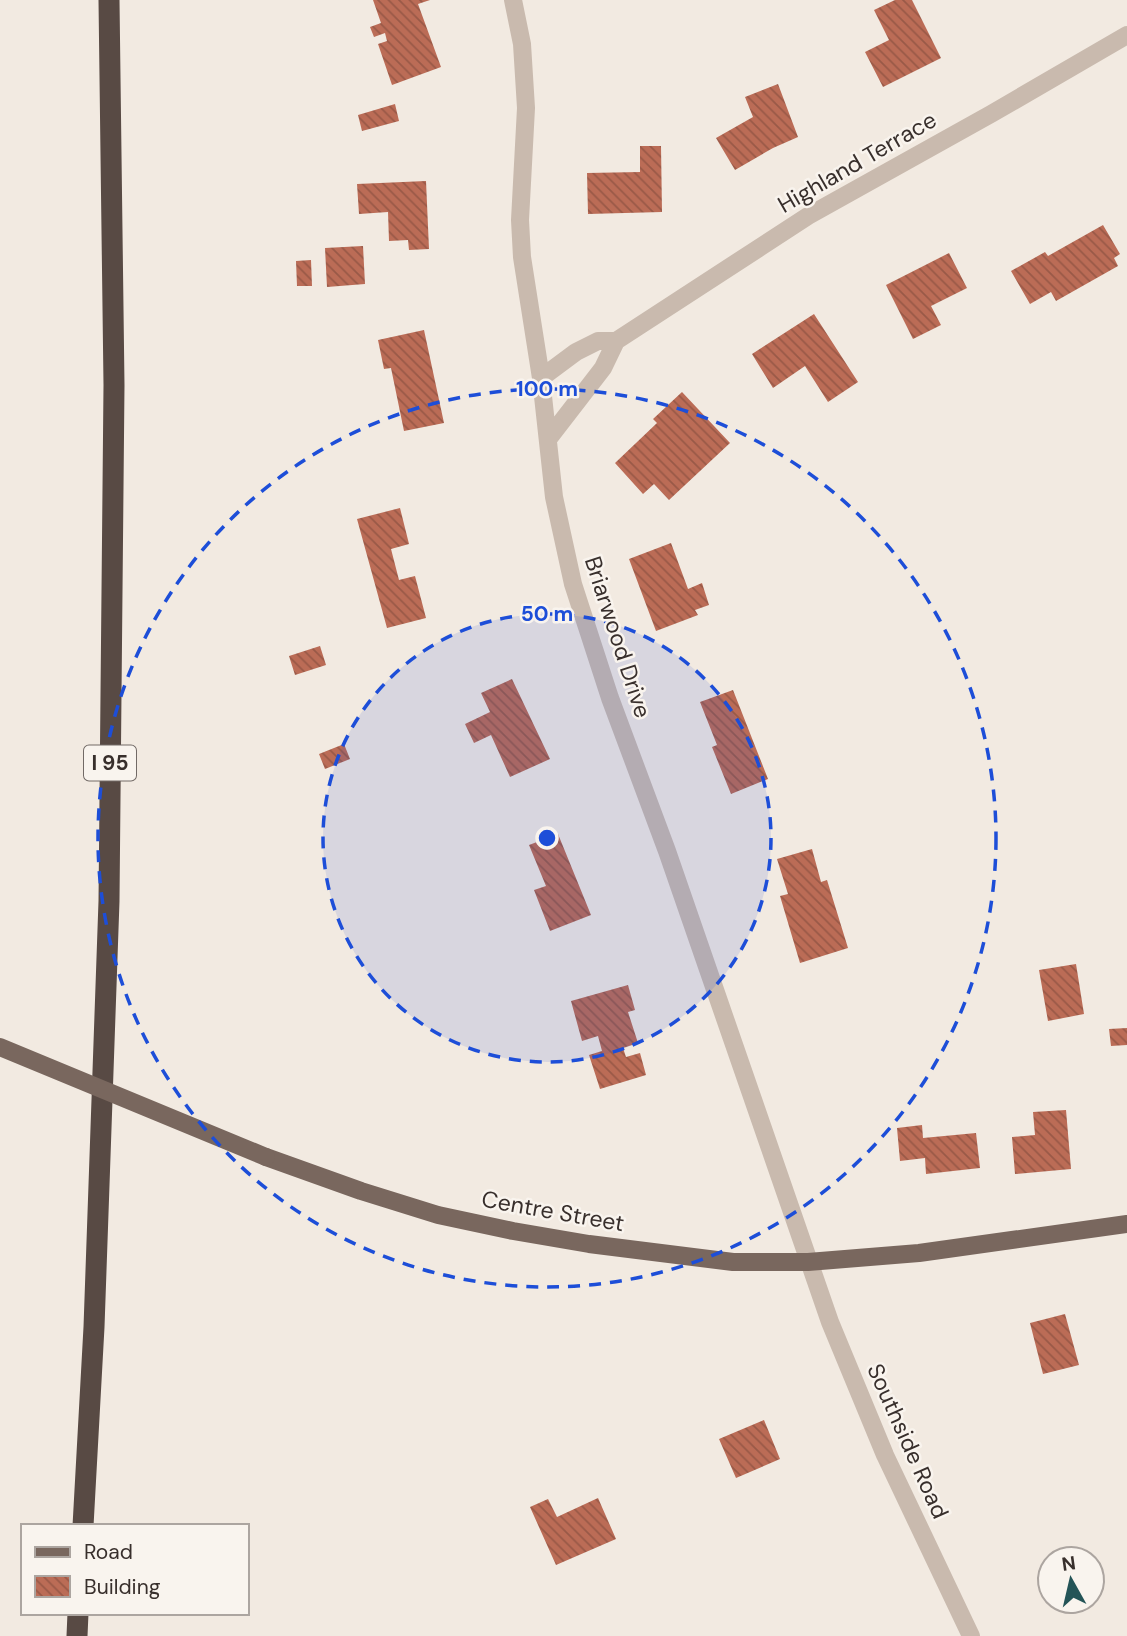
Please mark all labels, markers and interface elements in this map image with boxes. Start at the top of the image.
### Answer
street label: Highland Terrace [772,104,942,220]
text: 100 m [516,375,578,403]
street label: Briarwood Drive [578,552,658,722]
text: 50 m [521,600,573,628]
road number: I 95 [84,746,136,780]
centre of rings [535,826,559,850]
street label: Centre Street [479,1184,627,1238]
street label: Southside Road [860,1359,956,1523]
legend [21,1524,248,1615]
text: Road [84,1538,133,1566]
north arrow [1036,1545,1106,1615]
text: N [1060,1550,1077,1577]
text: Building [84,1573,161,1601]

